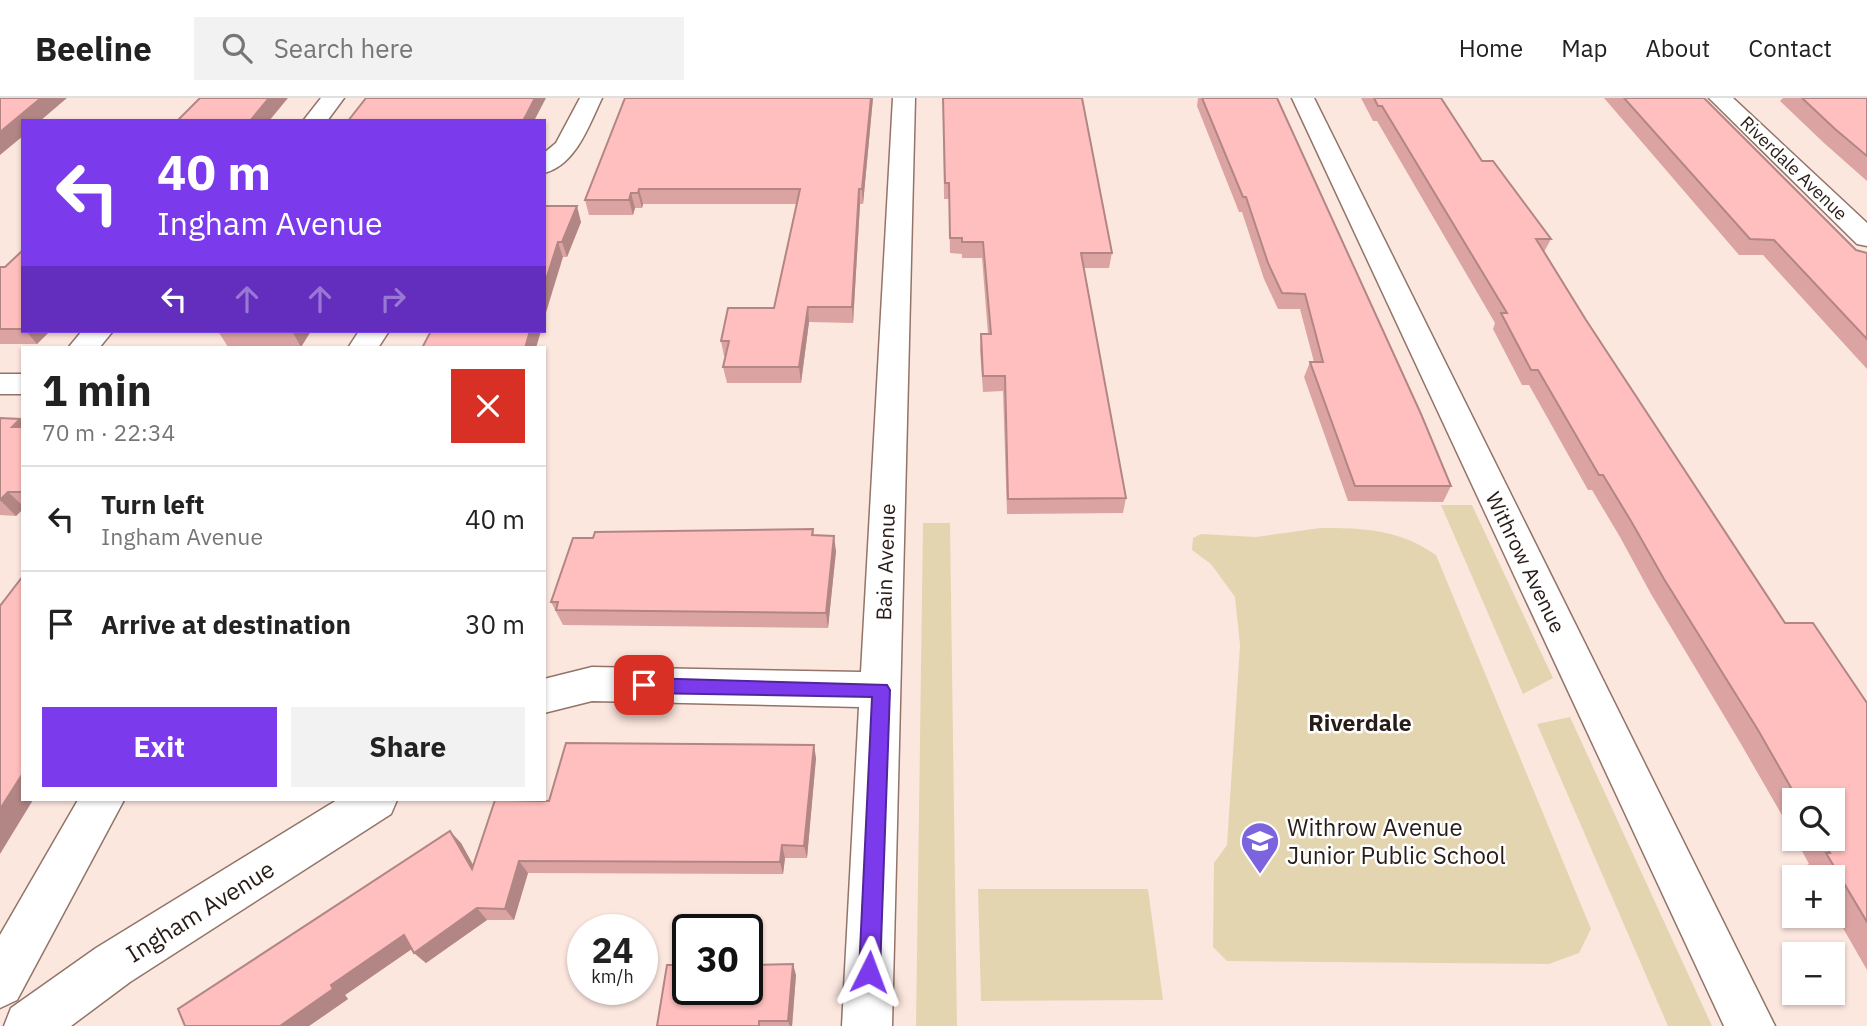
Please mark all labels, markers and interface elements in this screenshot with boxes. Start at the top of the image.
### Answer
search box [194,17,684,80]
text: Beeline [35,27,152,70]
icon: search [218,29,256,67]
text: Search here [274,31,413,65]
text: Home [1459,32,1523,64]
text: Map [1561,32,1607,64]
text: About [1645,32,1710,64]
text: Contact [1748,32,1832,64]
street label: Riverdale Avenue [1736,111,1853,225]
text: 40 m [157,140,271,203]
icon: left [42,147,133,238]
text: Ingham Avenue [157,202,382,244]
icon: left [155,280,193,318]
icon: ahead [228,280,266,318]
icon: ahead [301,280,339,318]
icon: right [374,280,412,318]
text: 1 min [42,363,152,418]
button: close [451,369,525,443]
text: 70 m · 22:34 [42,417,175,447]
text: Turn left [101,487,204,521]
street label: Withrow Avenue [1480,487,1572,637]
icon: left [42,500,80,538]
text: 40 m [465,502,525,536]
street label: Bain Avenue [869,503,901,621]
text: Ingham Avenue [101,521,263,551]
icon: arrive [42,605,80,643]
text: Arrive at destination [101,607,351,641]
text: 30 m [465,607,525,641]
pin [614,655,674,715]
icon: arrive [625,666,663,704]
button: Exit [42,707,277,787]
button: Share [291,707,525,787]
district label: Riverdale [1308,707,1412,737]
map controls [1782,788,1845,1005]
button: search [1782,788,1845,851]
place label: Withrow Avenue Junior Public School [1287,811,1506,871]
school or university icon: Withrow Avenue Junior Public School [1239,820,1281,875]
street label: Ingham Avenue [120,853,280,969]
button: + [1782,865,1845,928]
speed limit sign: 30 [672,914,763,1005]
text: 24 [591,927,634,973]
position arrow [832,935,906,1009]
button: − [1782,942,1845,1005]
text: km/h [591,965,634,988]

